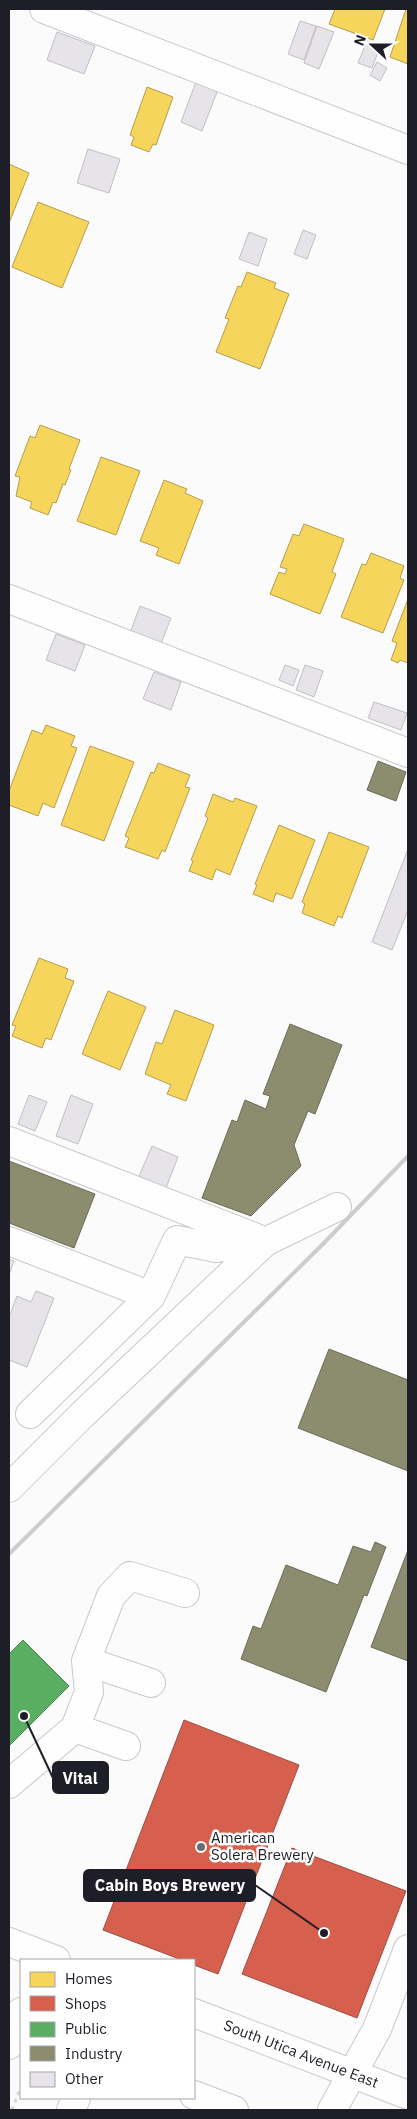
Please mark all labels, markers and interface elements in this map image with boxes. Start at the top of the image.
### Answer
north arrow [347,20,397,70]
text: N [350,32,370,48]
callout: Vital [53,1762,108,1793]
text: Vital [62,1768,98,1788]
place label: American Solera Brewery [211,1828,314,1864]
marker: American Solera Brewery [195,1841,207,1853]
callout: Cabin Boys Brewery [84,1870,255,1901]
text: Cabin Boys Brewery [95,1875,246,1895]
legend [20,1959,195,2099]
text: Homes [65,1969,113,1988]
text: Shops [65,1994,107,2013]
street label: South Utica Avenue East [221,2015,381,2092]
text: Public [65,2019,107,2038]
text: Industry [65,2044,123,2063]
text: Other [65,2069,104,2088]

